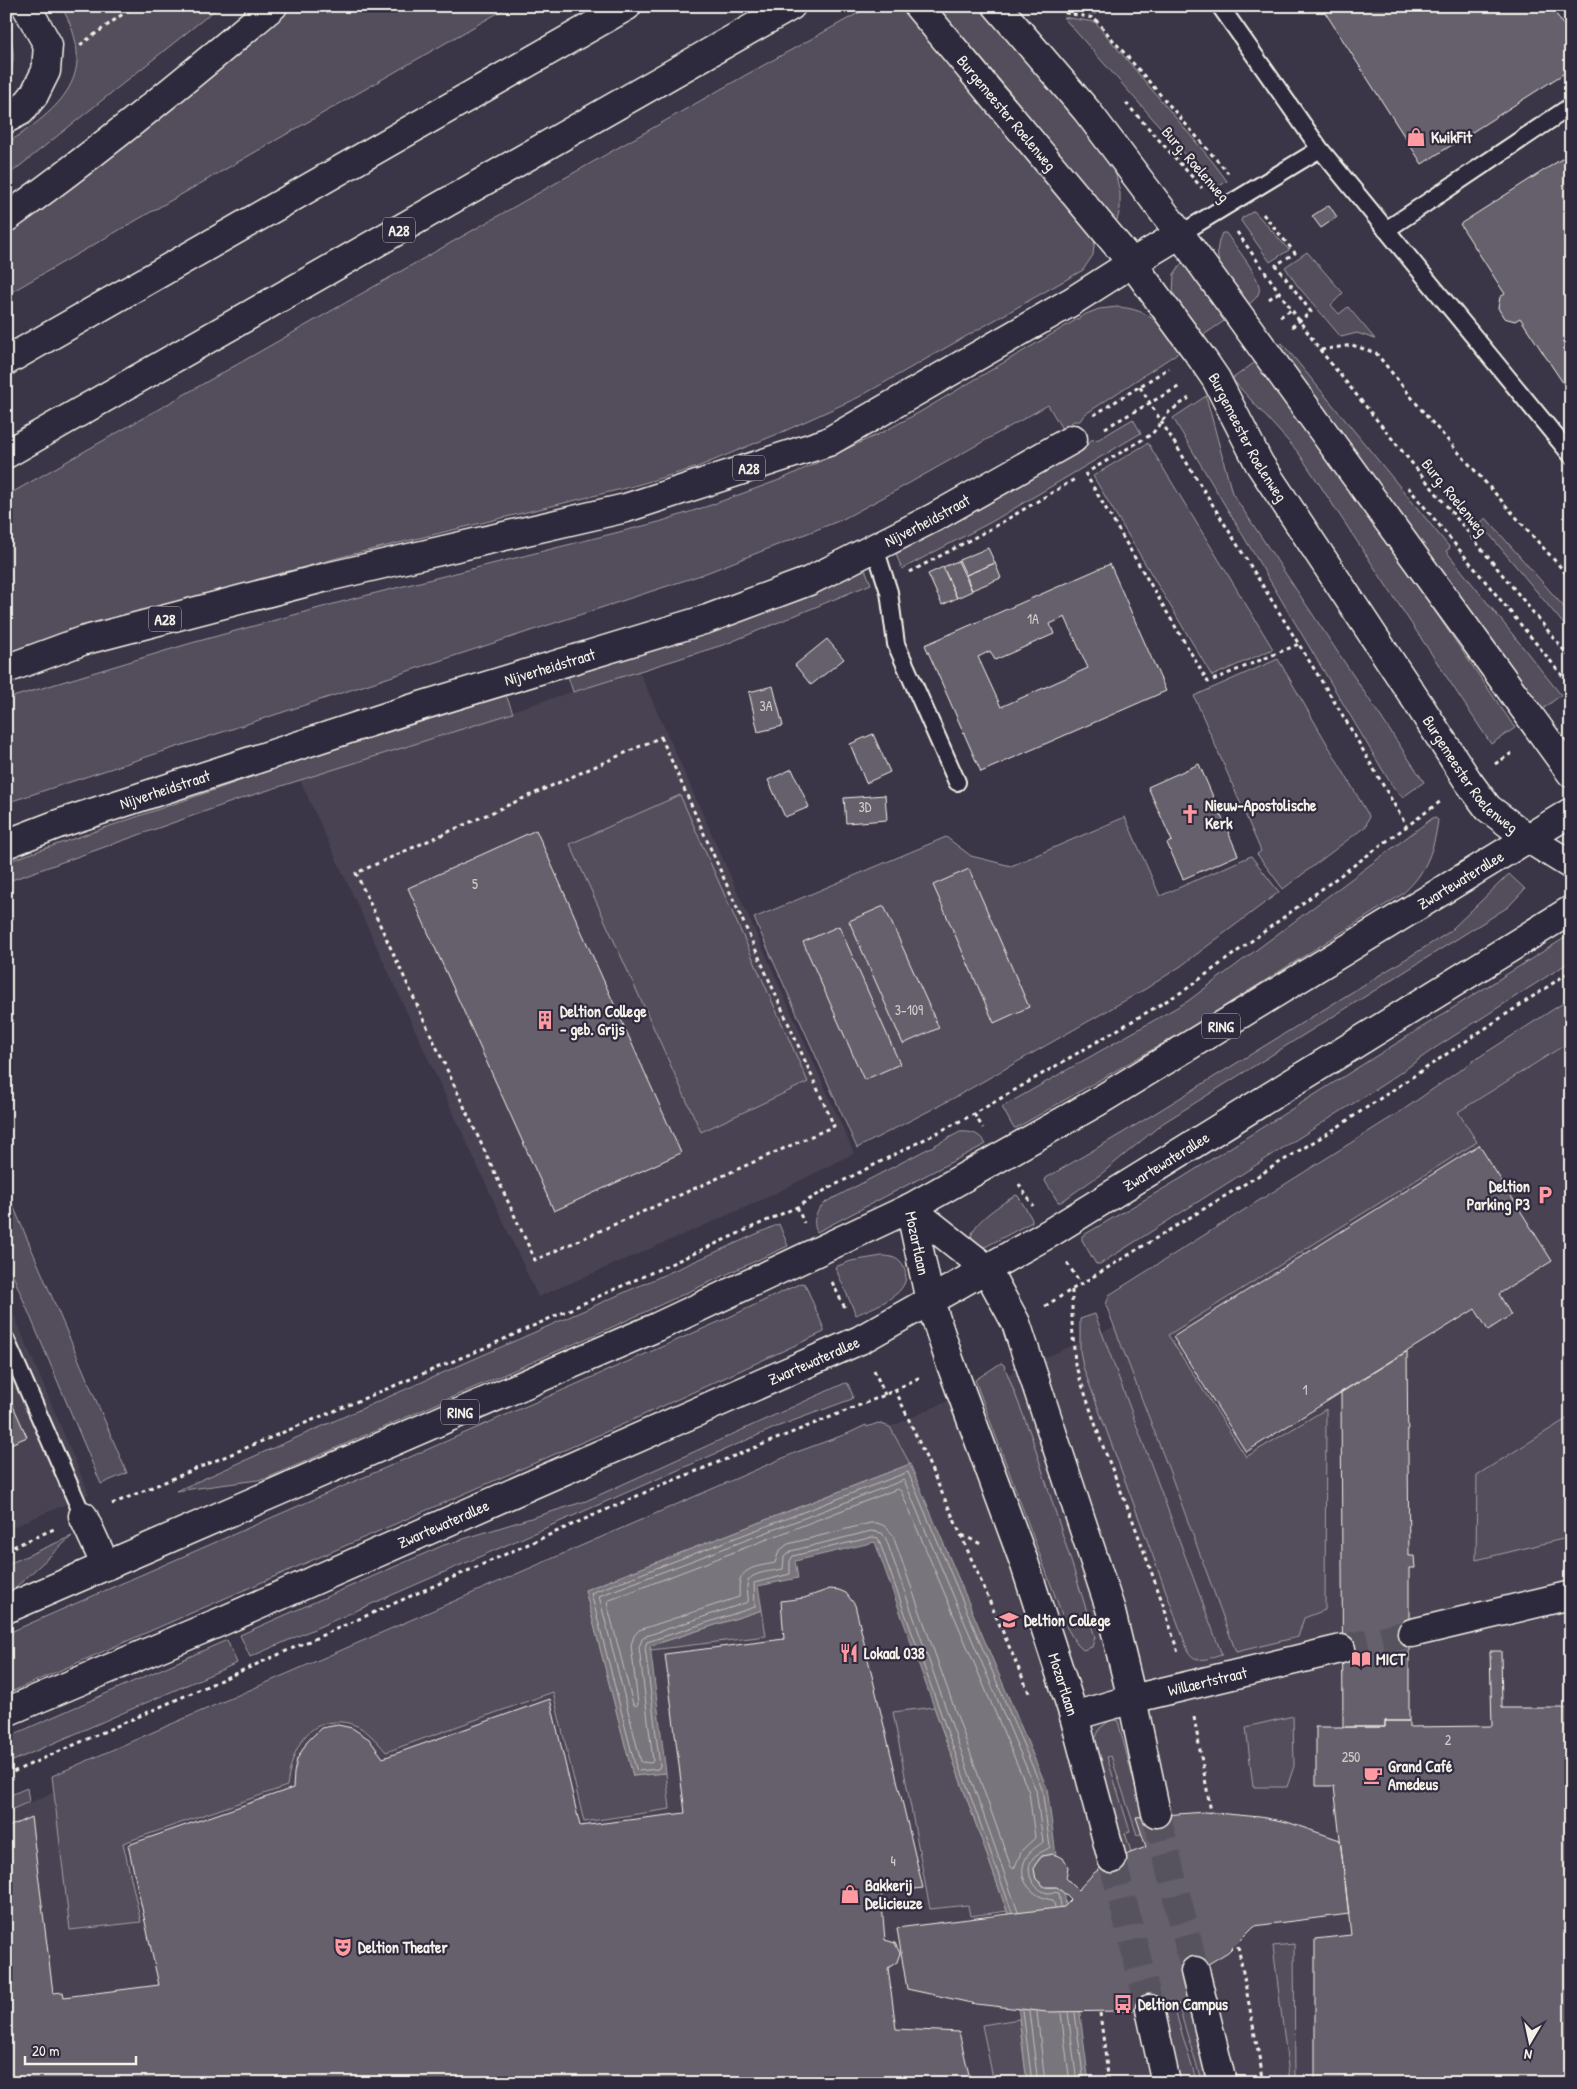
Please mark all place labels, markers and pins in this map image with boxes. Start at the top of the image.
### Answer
shop icon: KwikFit [1405,126,1427,148]
place label: KwikFit [1431,126,1473,148]
place label: Nieuw-Apostolische Kerk [1205,794,1317,834]
church icon: Nieuw-Apostolische Kerk [1179,803,1201,825]
place label: Deltion College - geb. Grijs [560,1000,647,1041]
building icon: Deltion College - geb. Grijs [534,1009,556,1031]
place label: Deltion Parking P3 [1467,1175,1530,1216]
parking icon: Deltion Parking P3 [1534,1184,1556,1206]
school or university icon: Deltion College [998,1609,1020,1631]
place label: Deltion College [1024,1609,1111,1632]
restaurant icon: Lokaal 038 [838,1642,860,1664]
place label: Lokaal 038 [864,1642,925,1664]
library icon: MICT [1350,1648,1372,1670]
place label: MICT [1376,1648,1406,1670]
place label: Grand Café Amedeus [1388,1755,1453,1795]
cafe icon: Grand Café Amedeus [1362,1764,1384,1786]
place label: Bakkerij Delicieuze [865,1874,923,1914]
shop icon: Bakkerij Delicieuze [839,1883,861,1905]
theatre icon: Deltion Theater [332,1936,354,1958]
place label: Deltion Theater [358,1936,448,1958]
bus stop icon: Deltion Campus [1112,1993,1134,2015]
place label: Deltion Campus [1138,1993,1229,2016]

